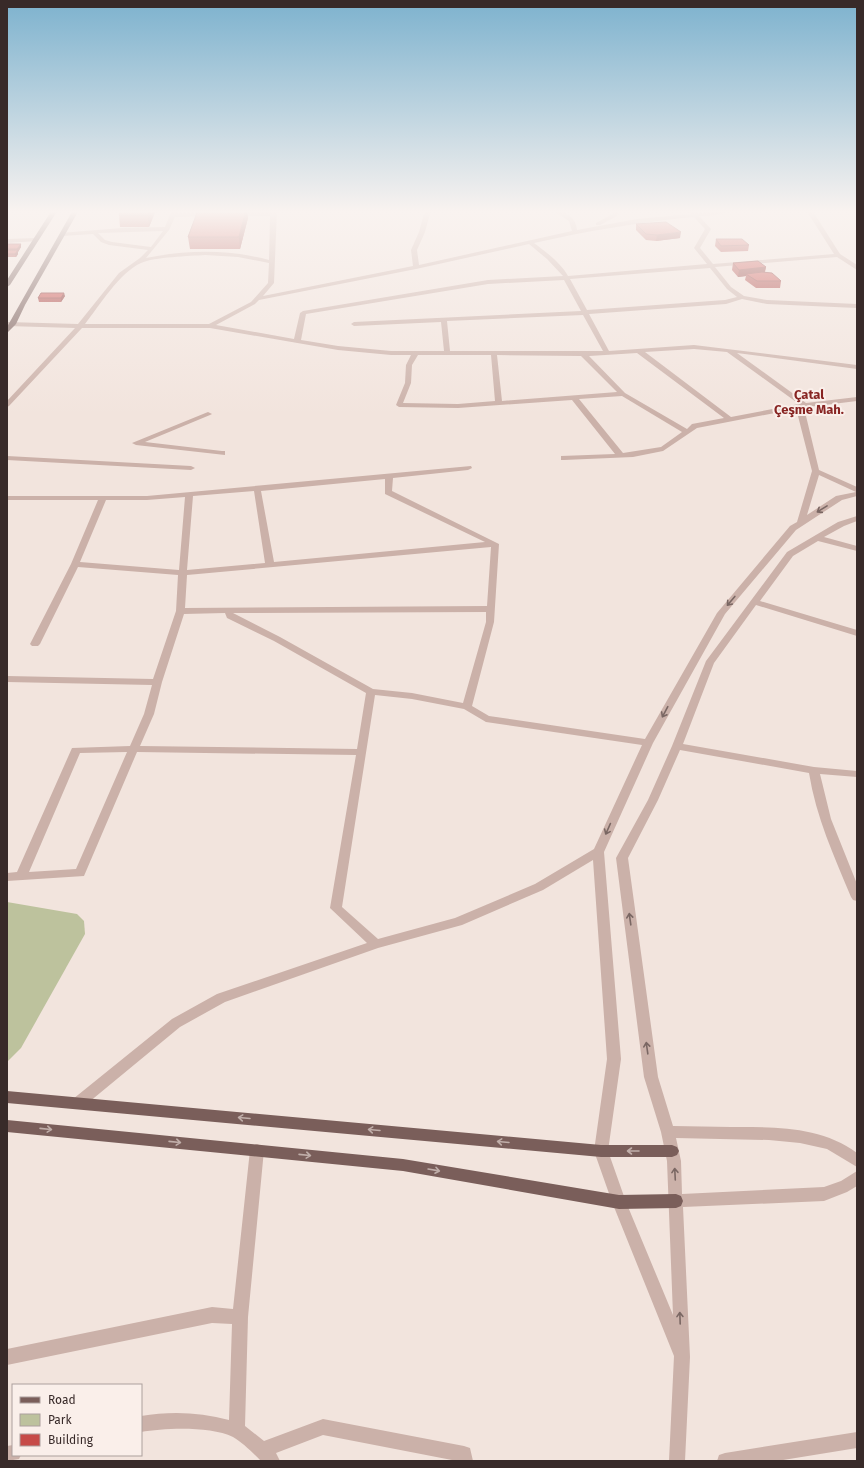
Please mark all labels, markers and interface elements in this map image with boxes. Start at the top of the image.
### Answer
district label: Çatal Çeşme Mah. [774,387,844,418]
one-way arrow [817,505,828,513]
one-way arrow [727,596,736,606]
one-way arrow [660,706,668,718]
one-way arrow [604,823,611,835]
one-way arrow [626,913,634,926]
one-way arrow [643,1042,651,1055]
one-way arrow [238,1115,251,1122]
one-way arrow [39,1126,52,1133]
one-way arrow [368,1127,381,1134]
one-way arrow [168,1139,181,1146]
one-way arrow [497,1139,510,1146]
one-way arrow [627,1147,640,1155]
one-way arrow [298,1151,311,1159]
one-way arrow [427,1166,440,1174]
one-way arrow [671,1168,679,1181]
one-way arrow [677,1312,684,1325]
legend [12,1384,142,1456]
text: Road [48,1393,76,1407]
text: Park [48,1413,72,1427]
text: Building [48,1433,94,1447]

